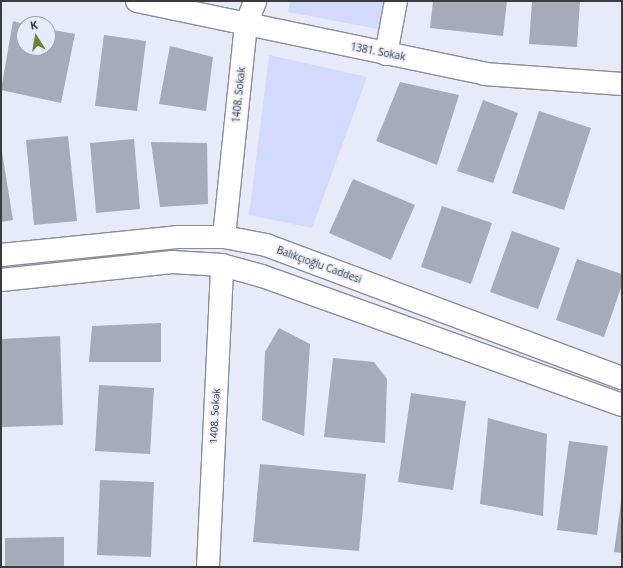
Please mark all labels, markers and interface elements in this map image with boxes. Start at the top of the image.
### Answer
north arrow [16,16,56,56]
text: K [29,17,39,33]
street label: 1381. Sokak [350,41,406,63]
street label: 1408. Sokak [230,67,248,123]
street label: Balıkçıoğlu Caddesi [275,244,363,286]
street label: 1408. Sokak [208,388,222,444]

